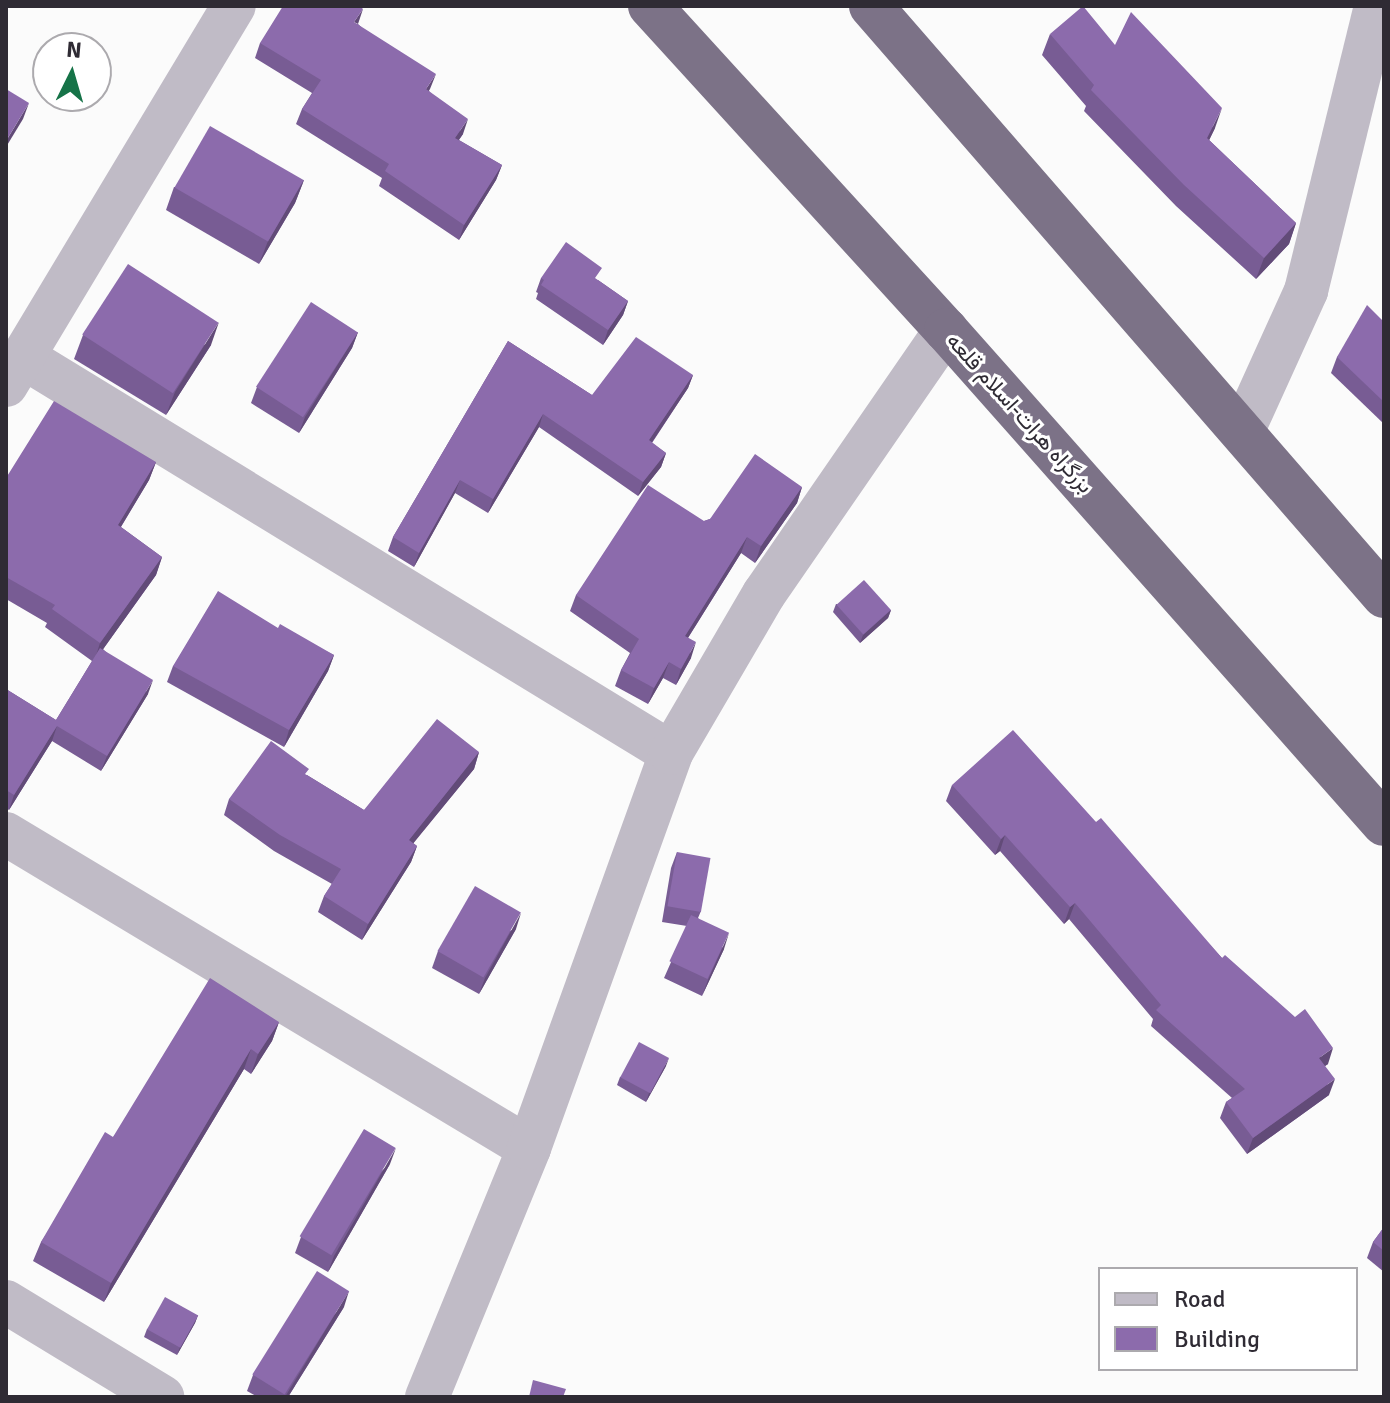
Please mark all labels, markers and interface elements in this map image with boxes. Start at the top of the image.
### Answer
north arrow [32,32,112,112]
text: N [65,35,83,64]
street label: بزرگراه هرات-اسلام قلعه [941,328,1099,498]
legend [1098,1267,1358,1371]
text: Road [1174,1284,1225,1314]
text: Building [1174,1324,1260,1354]

